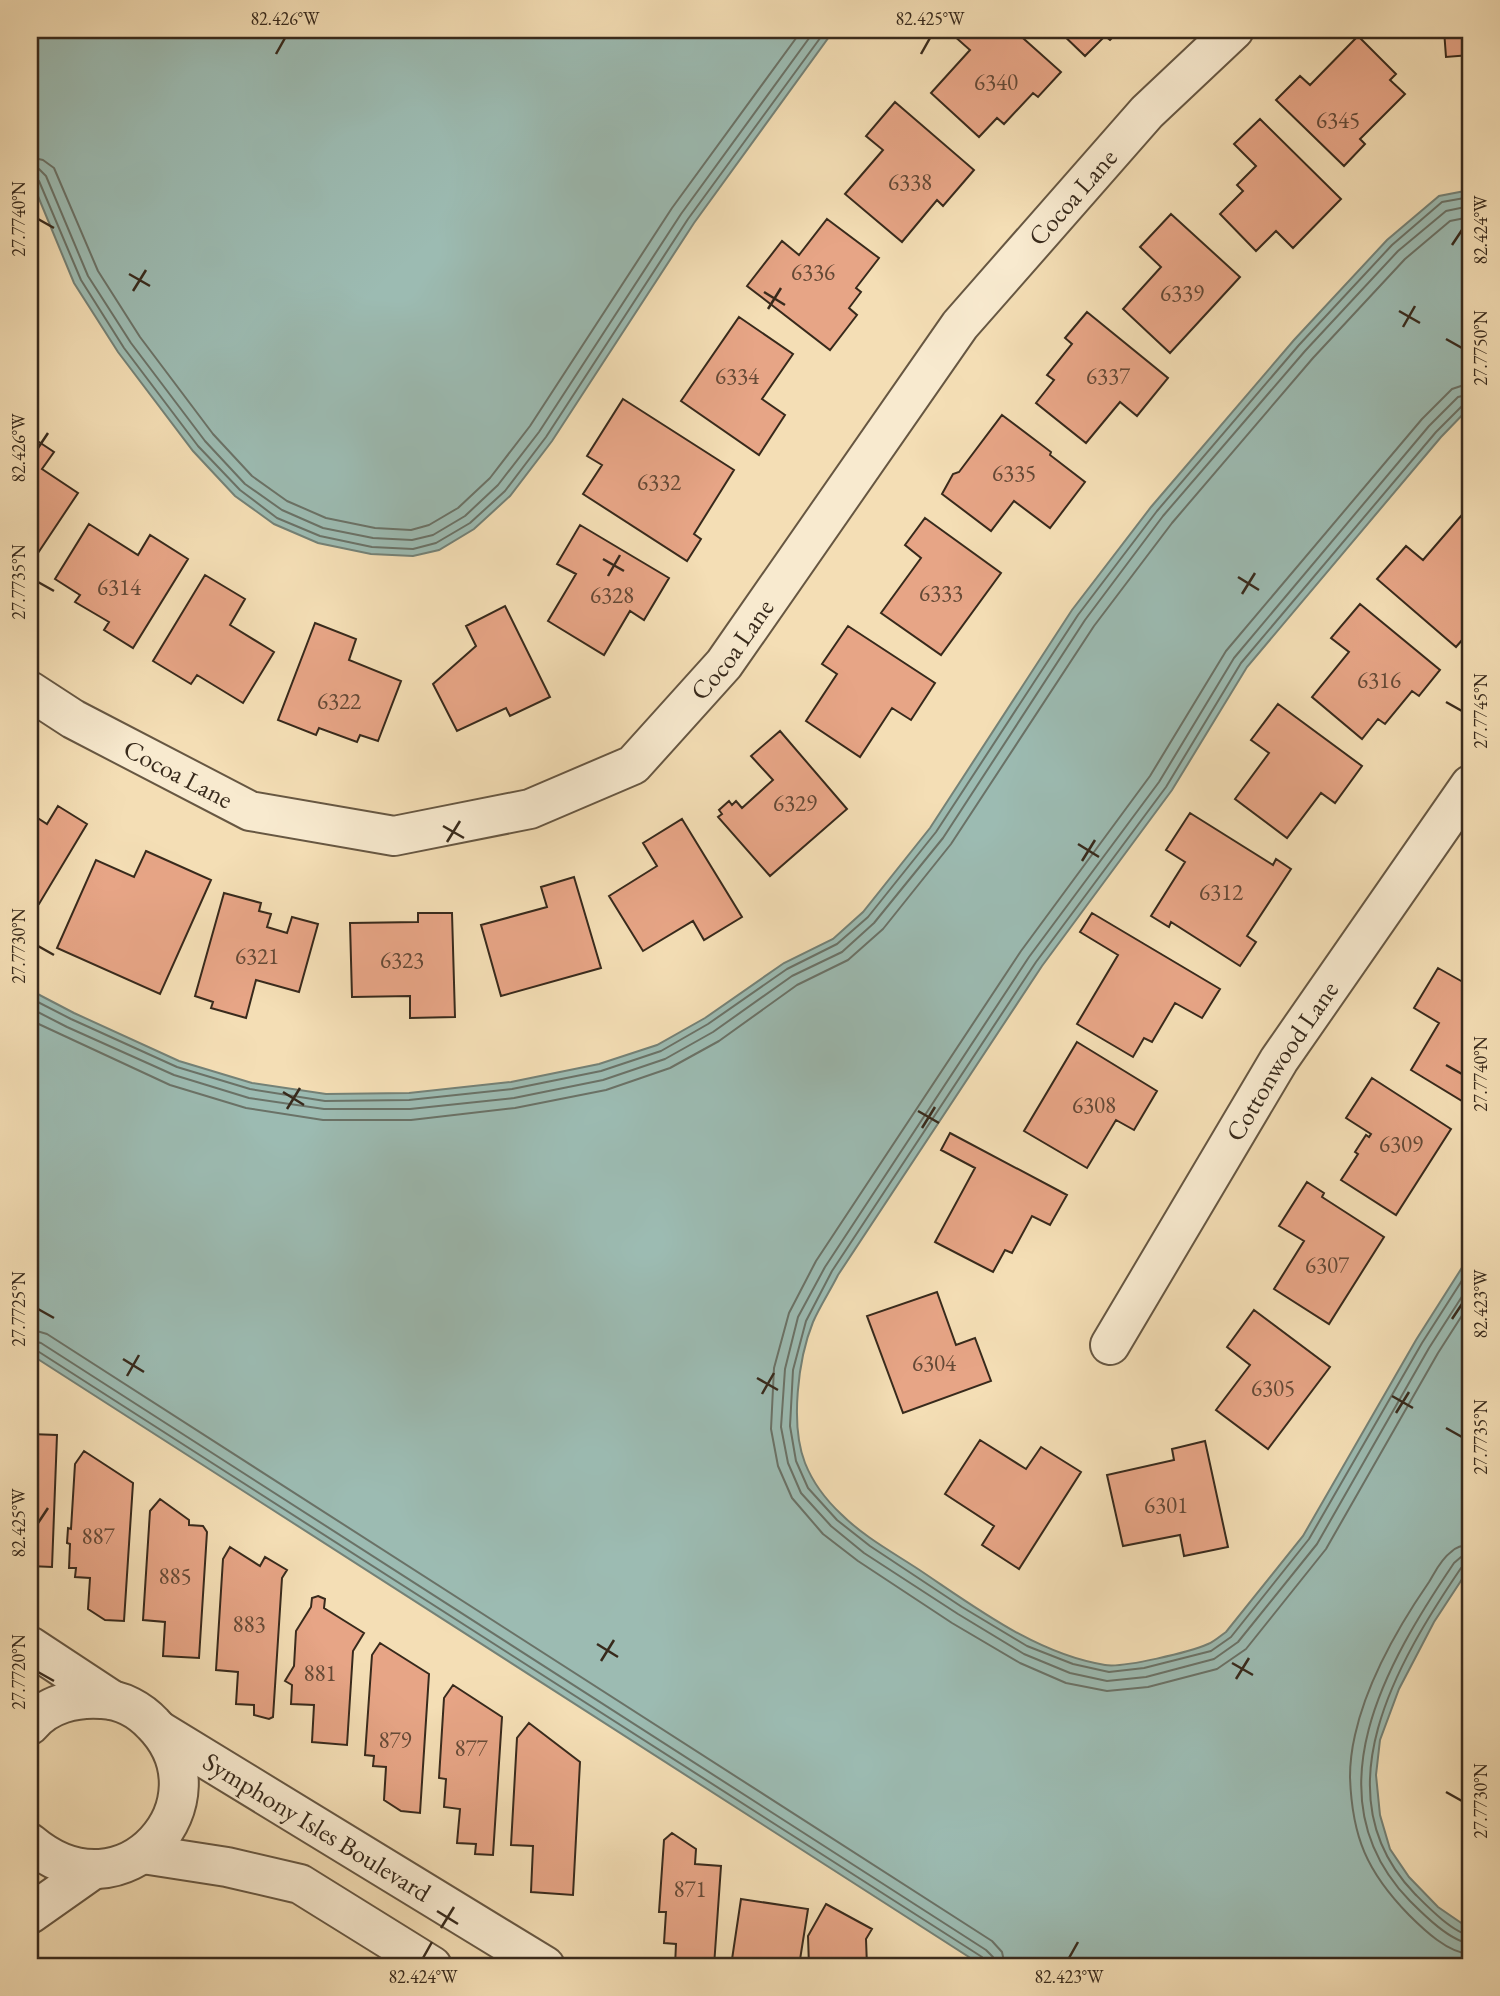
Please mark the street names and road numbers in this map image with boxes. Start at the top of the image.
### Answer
street label: Cocoa Lane [1020,141,1124,253]
street label: Cocoa Lane [683,592,781,707]
street label: Cocoa Lane [118,731,239,816]
street label: Cottonwood Lane [1218,974,1346,1147]
street label: Symphony Isles Boulevard [197,1744,438,1910]

